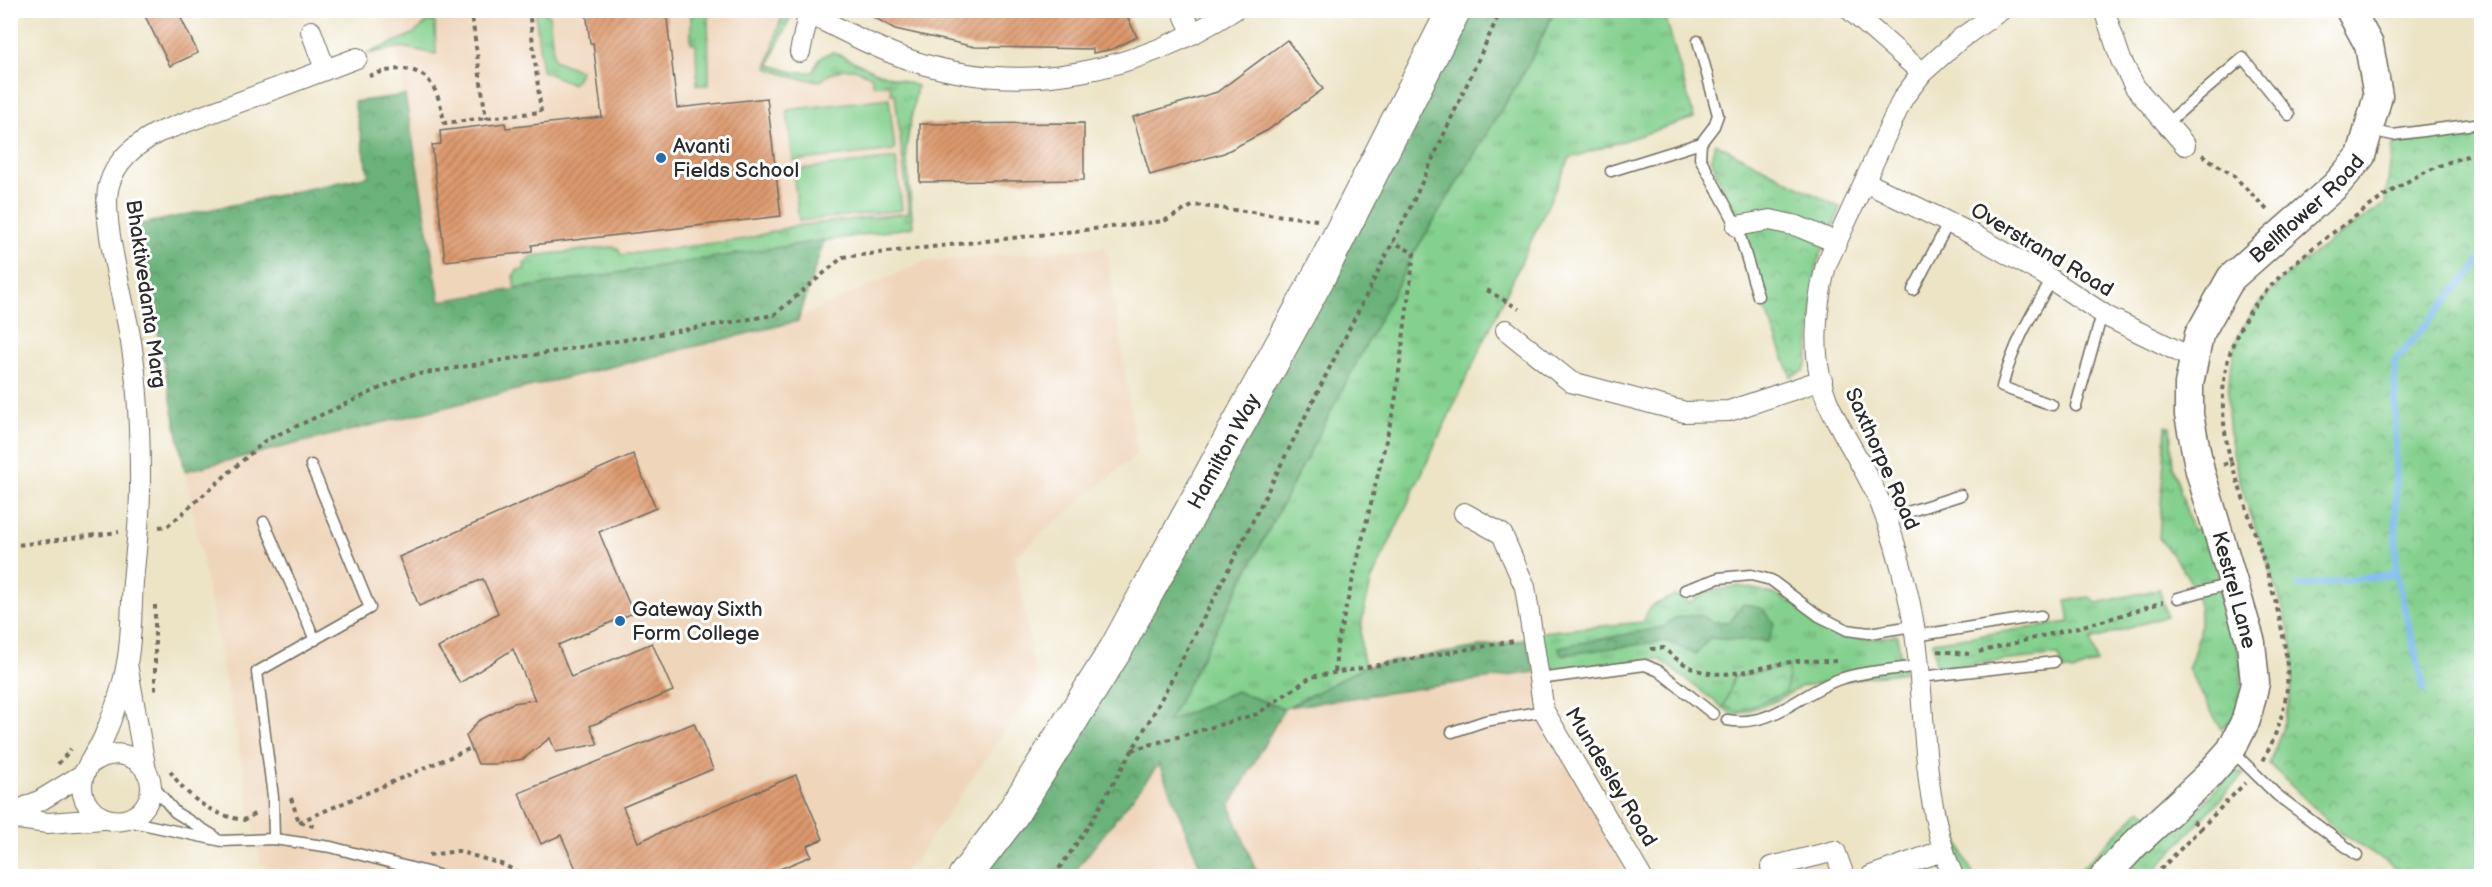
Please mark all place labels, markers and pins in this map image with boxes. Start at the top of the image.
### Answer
place label: Avanti Fields School [673,134,799,183]
marker: Avanti Fields School [654,151,668,165]
place label: Gateway Sixth Form College [632,597,763,646]
marker: Gateway Sixth Form College [613,614,627,628]

